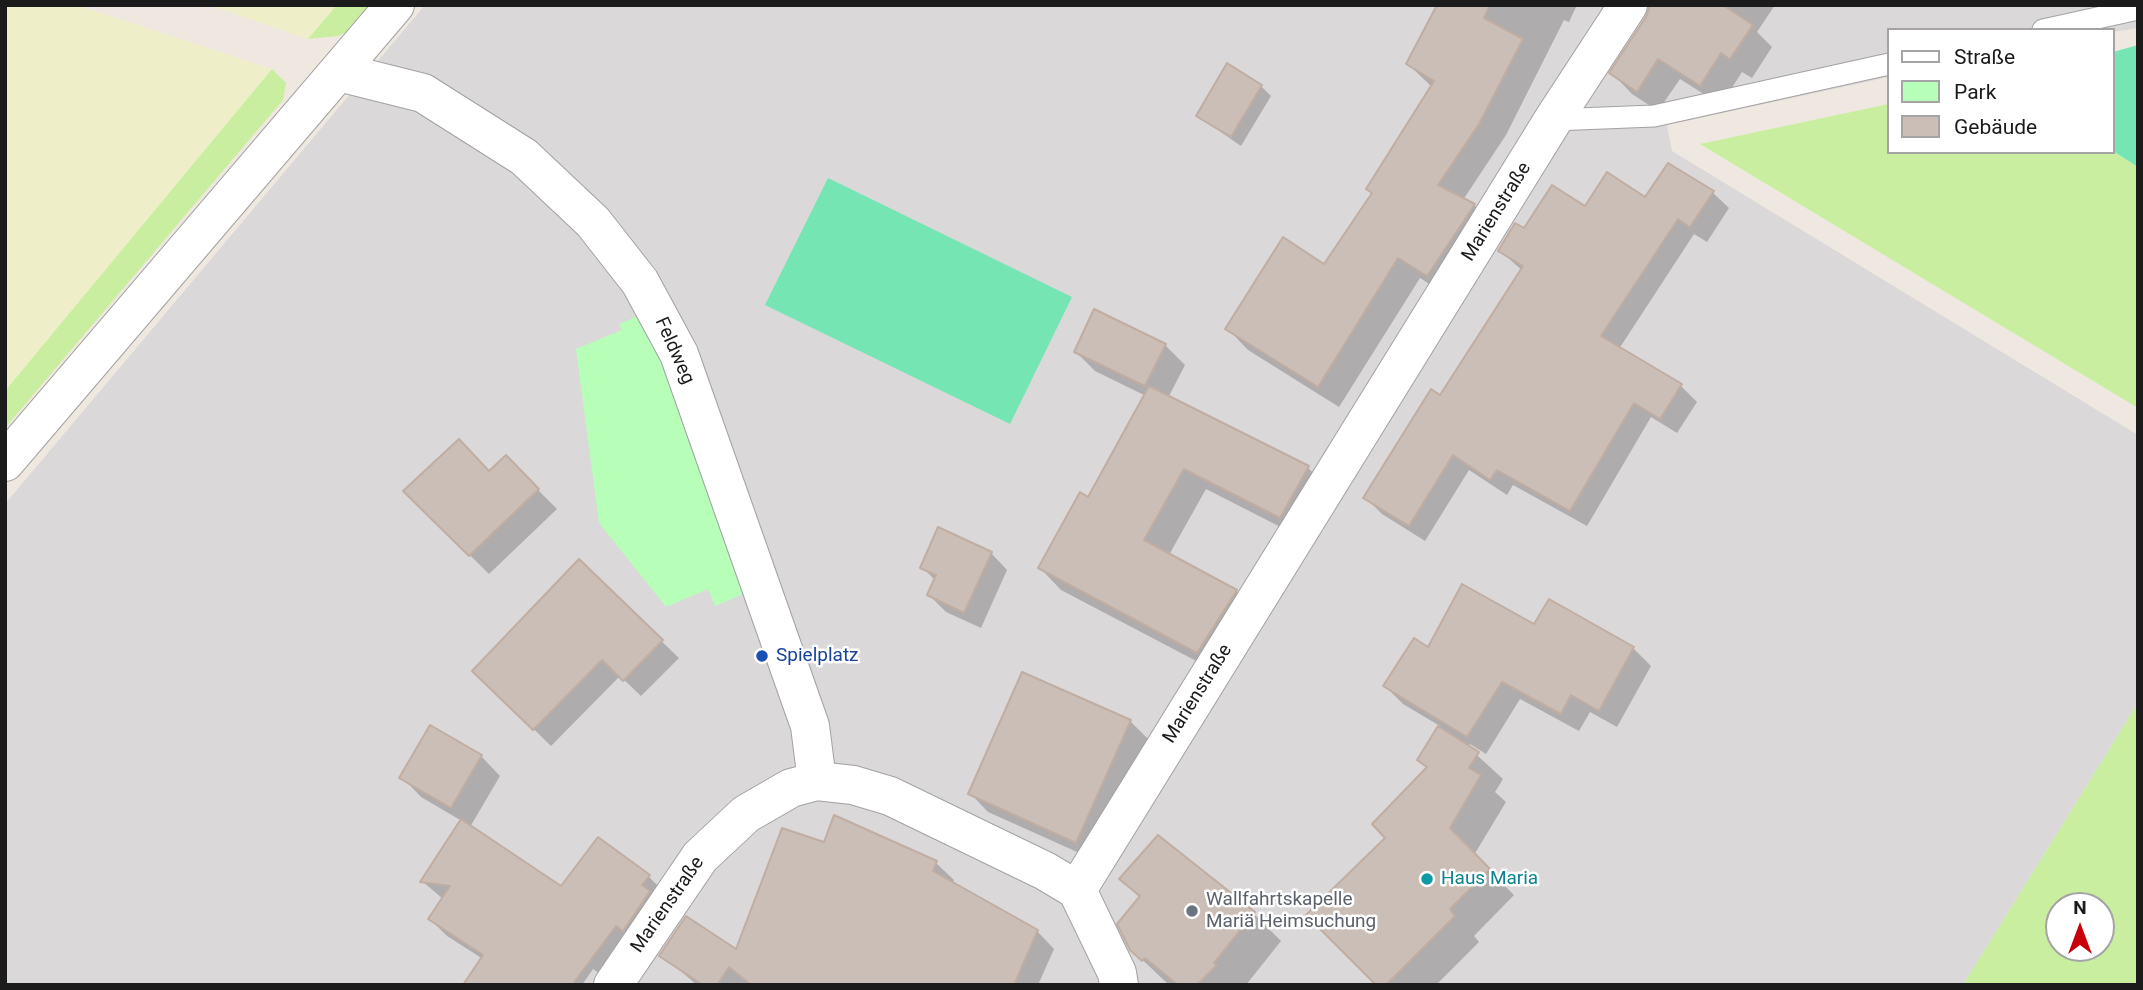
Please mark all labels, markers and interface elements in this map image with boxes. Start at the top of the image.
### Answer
legend [1888,28,2115,154]
text: Straße [1954,45,2015,69]
text: Park [1954,80,1996,104]
text: Gebäude [1954,115,2037,139]
street label: Marienstraße [1458,158,1536,266]
street label: Feldweg [649,314,699,388]
street label: Marienstraße [1159,640,1237,748]
place label: Spielplatz [776,645,859,667]
marker: Spielplatz [754,648,770,664]
street label: Marienstraße [626,852,710,958]
place label: Haus Maria [1441,868,1538,890]
marker: Haus Maria [1419,871,1435,887]
place label: Wallfahrtskapelle Mariä Heimsuchung [1206,889,1376,933]
north arrow [2045,892,2115,962]
text: N [2073,896,2087,919]
marker: Wallfahrtskapelle Mariä Heimsuchung [1184,903,1200,919]

